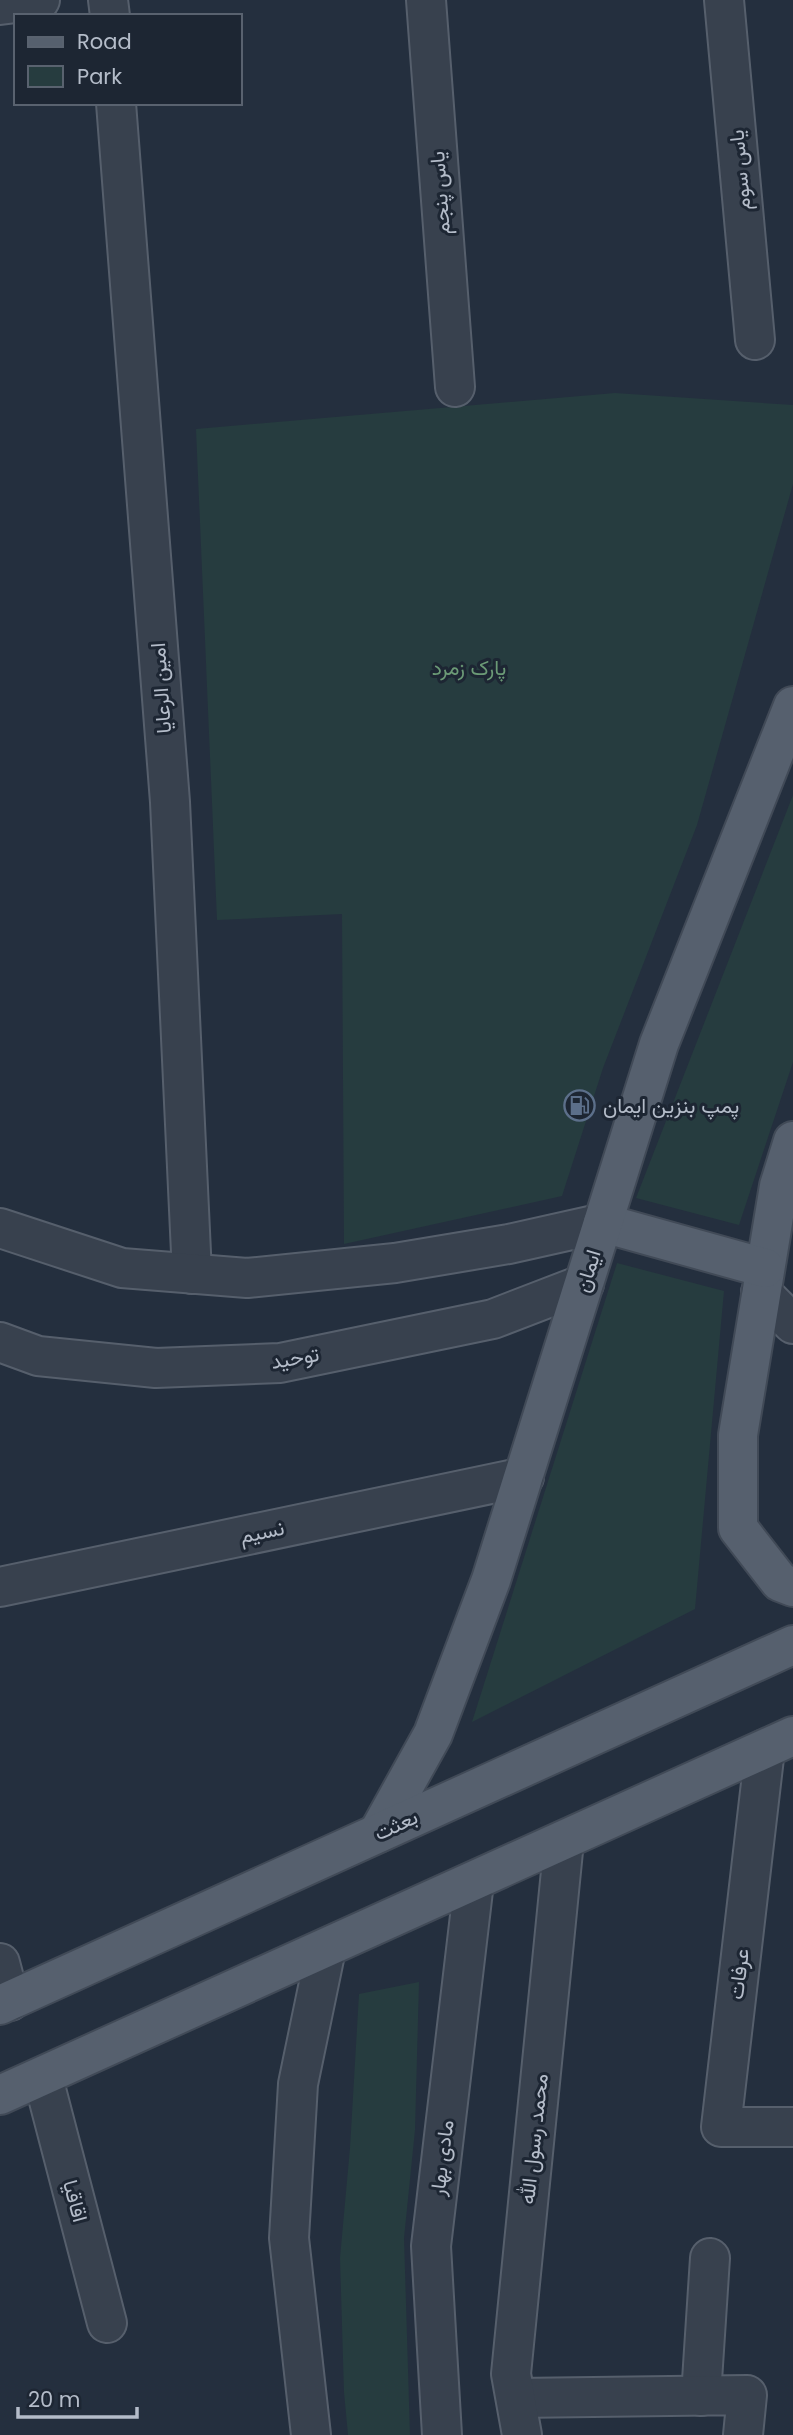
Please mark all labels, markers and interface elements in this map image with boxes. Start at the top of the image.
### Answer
legend [14,14,242,105]
text: Road [77,27,132,56]
text: Park [77,62,122,91]
street label: یاس سوم [722,129,757,212]
street label: یاس پنجم [422,150,457,236]
street label: امین الرعایا [143,642,178,734]
park label: پارک زمرد [432,653,506,682]
fuel station icon: پمپ بنزین ایمان [563,1089,597,1123]
place label: پمپ بنزین ایمان [603,1091,739,1120]
street label: ایمان [567,1246,608,1296]
street label: توحید [268,1339,321,1376]
street label: نسیم [237,1513,287,1550]
street label: بعثت [369,1802,422,1847]
street label: عرفات [721,1947,756,2001]
street label: محمد رسول الله [512,2072,555,2206]
street label: مادی بهار [422,2118,461,2199]
street label: اقاقیا [56,2177,95,2225]
scale bar [18,2376,136,2420]
text: 20 m [28,2385,81,2414]

